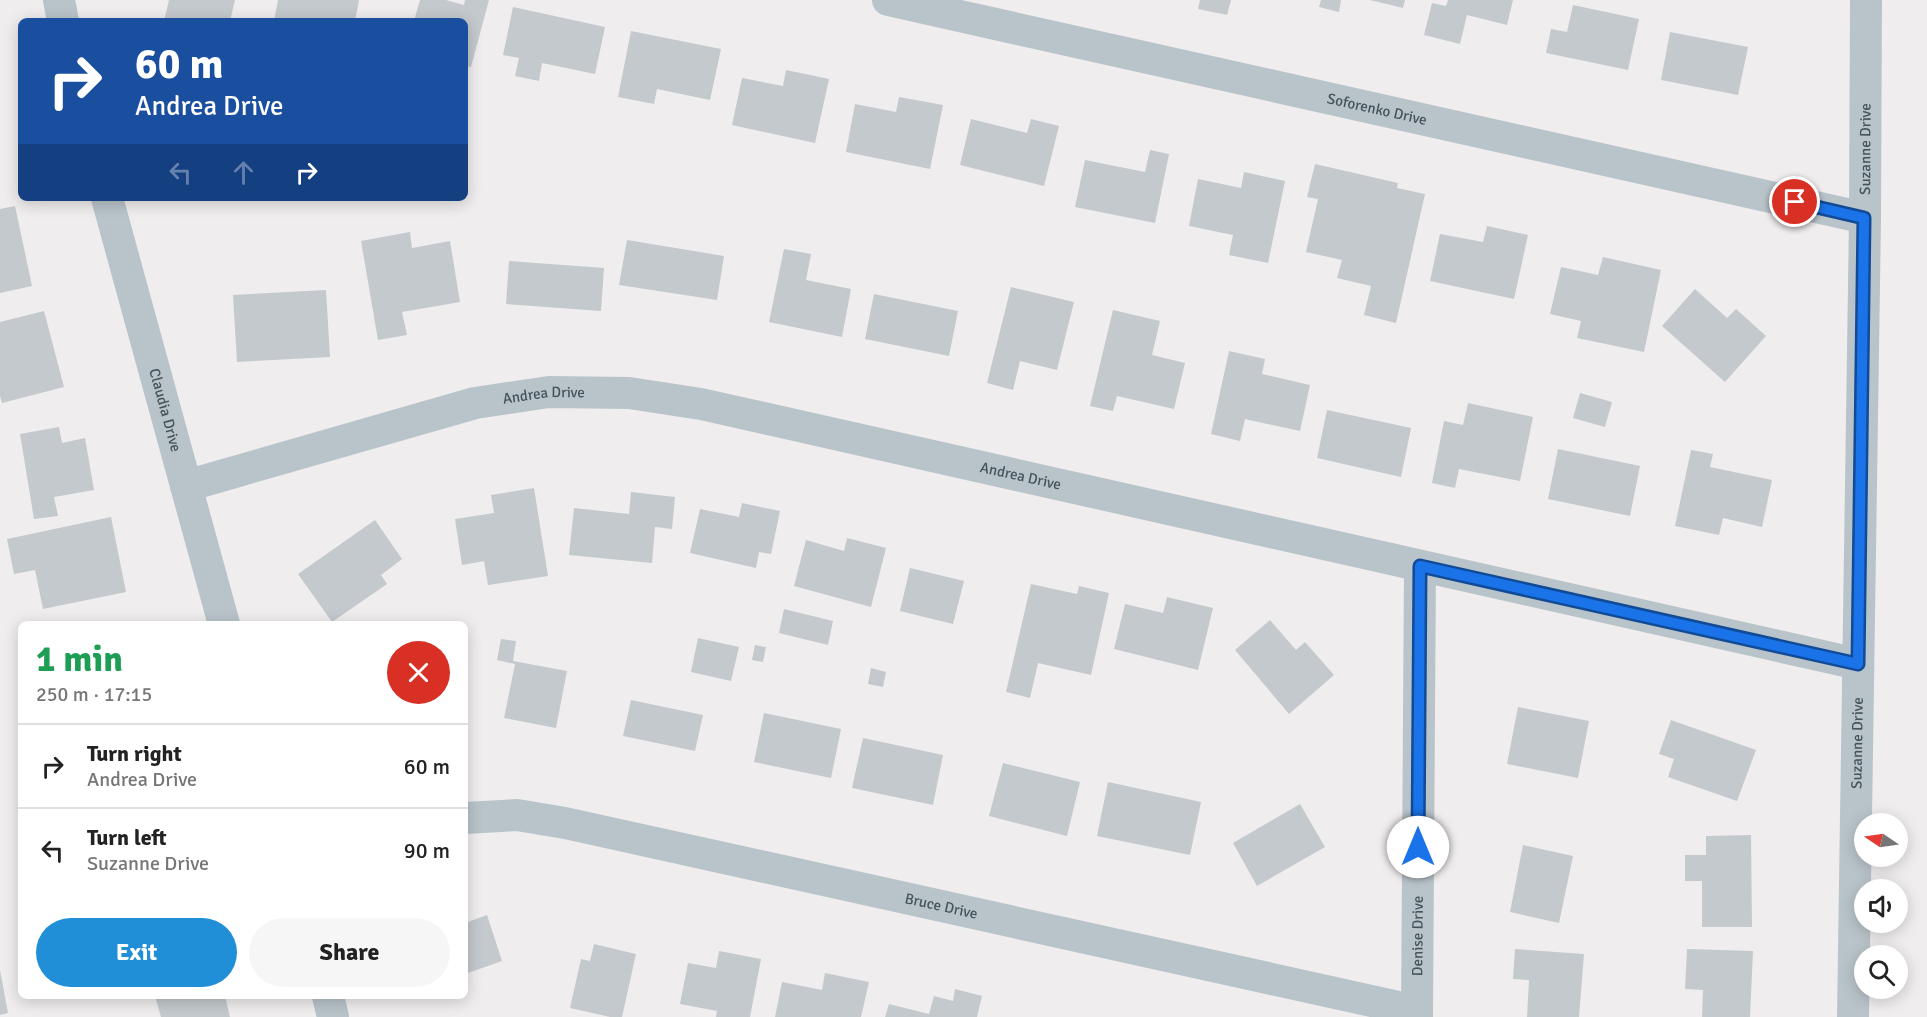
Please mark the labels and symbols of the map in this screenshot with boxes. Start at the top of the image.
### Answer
street label: Soforenko Drive [1325,89,1429,129]
street label: Suzanne Drive [1856,103,1875,195]
pin [1769,176,1820,227]
street label: Claudia Drive [145,366,185,454]
street label: Andrea Drive [501,383,585,408]
street label: Andrea Drive [978,458,1063,494]
street label: Suzanne Drive [1847,697,1867,789]
north arrow [1854,813,1908,867]
position arrow [1386,815,1450,879]
street label: Bruce Drive [903,889,979,923]
street label: Denise Drive [1408,896,1427,976]

